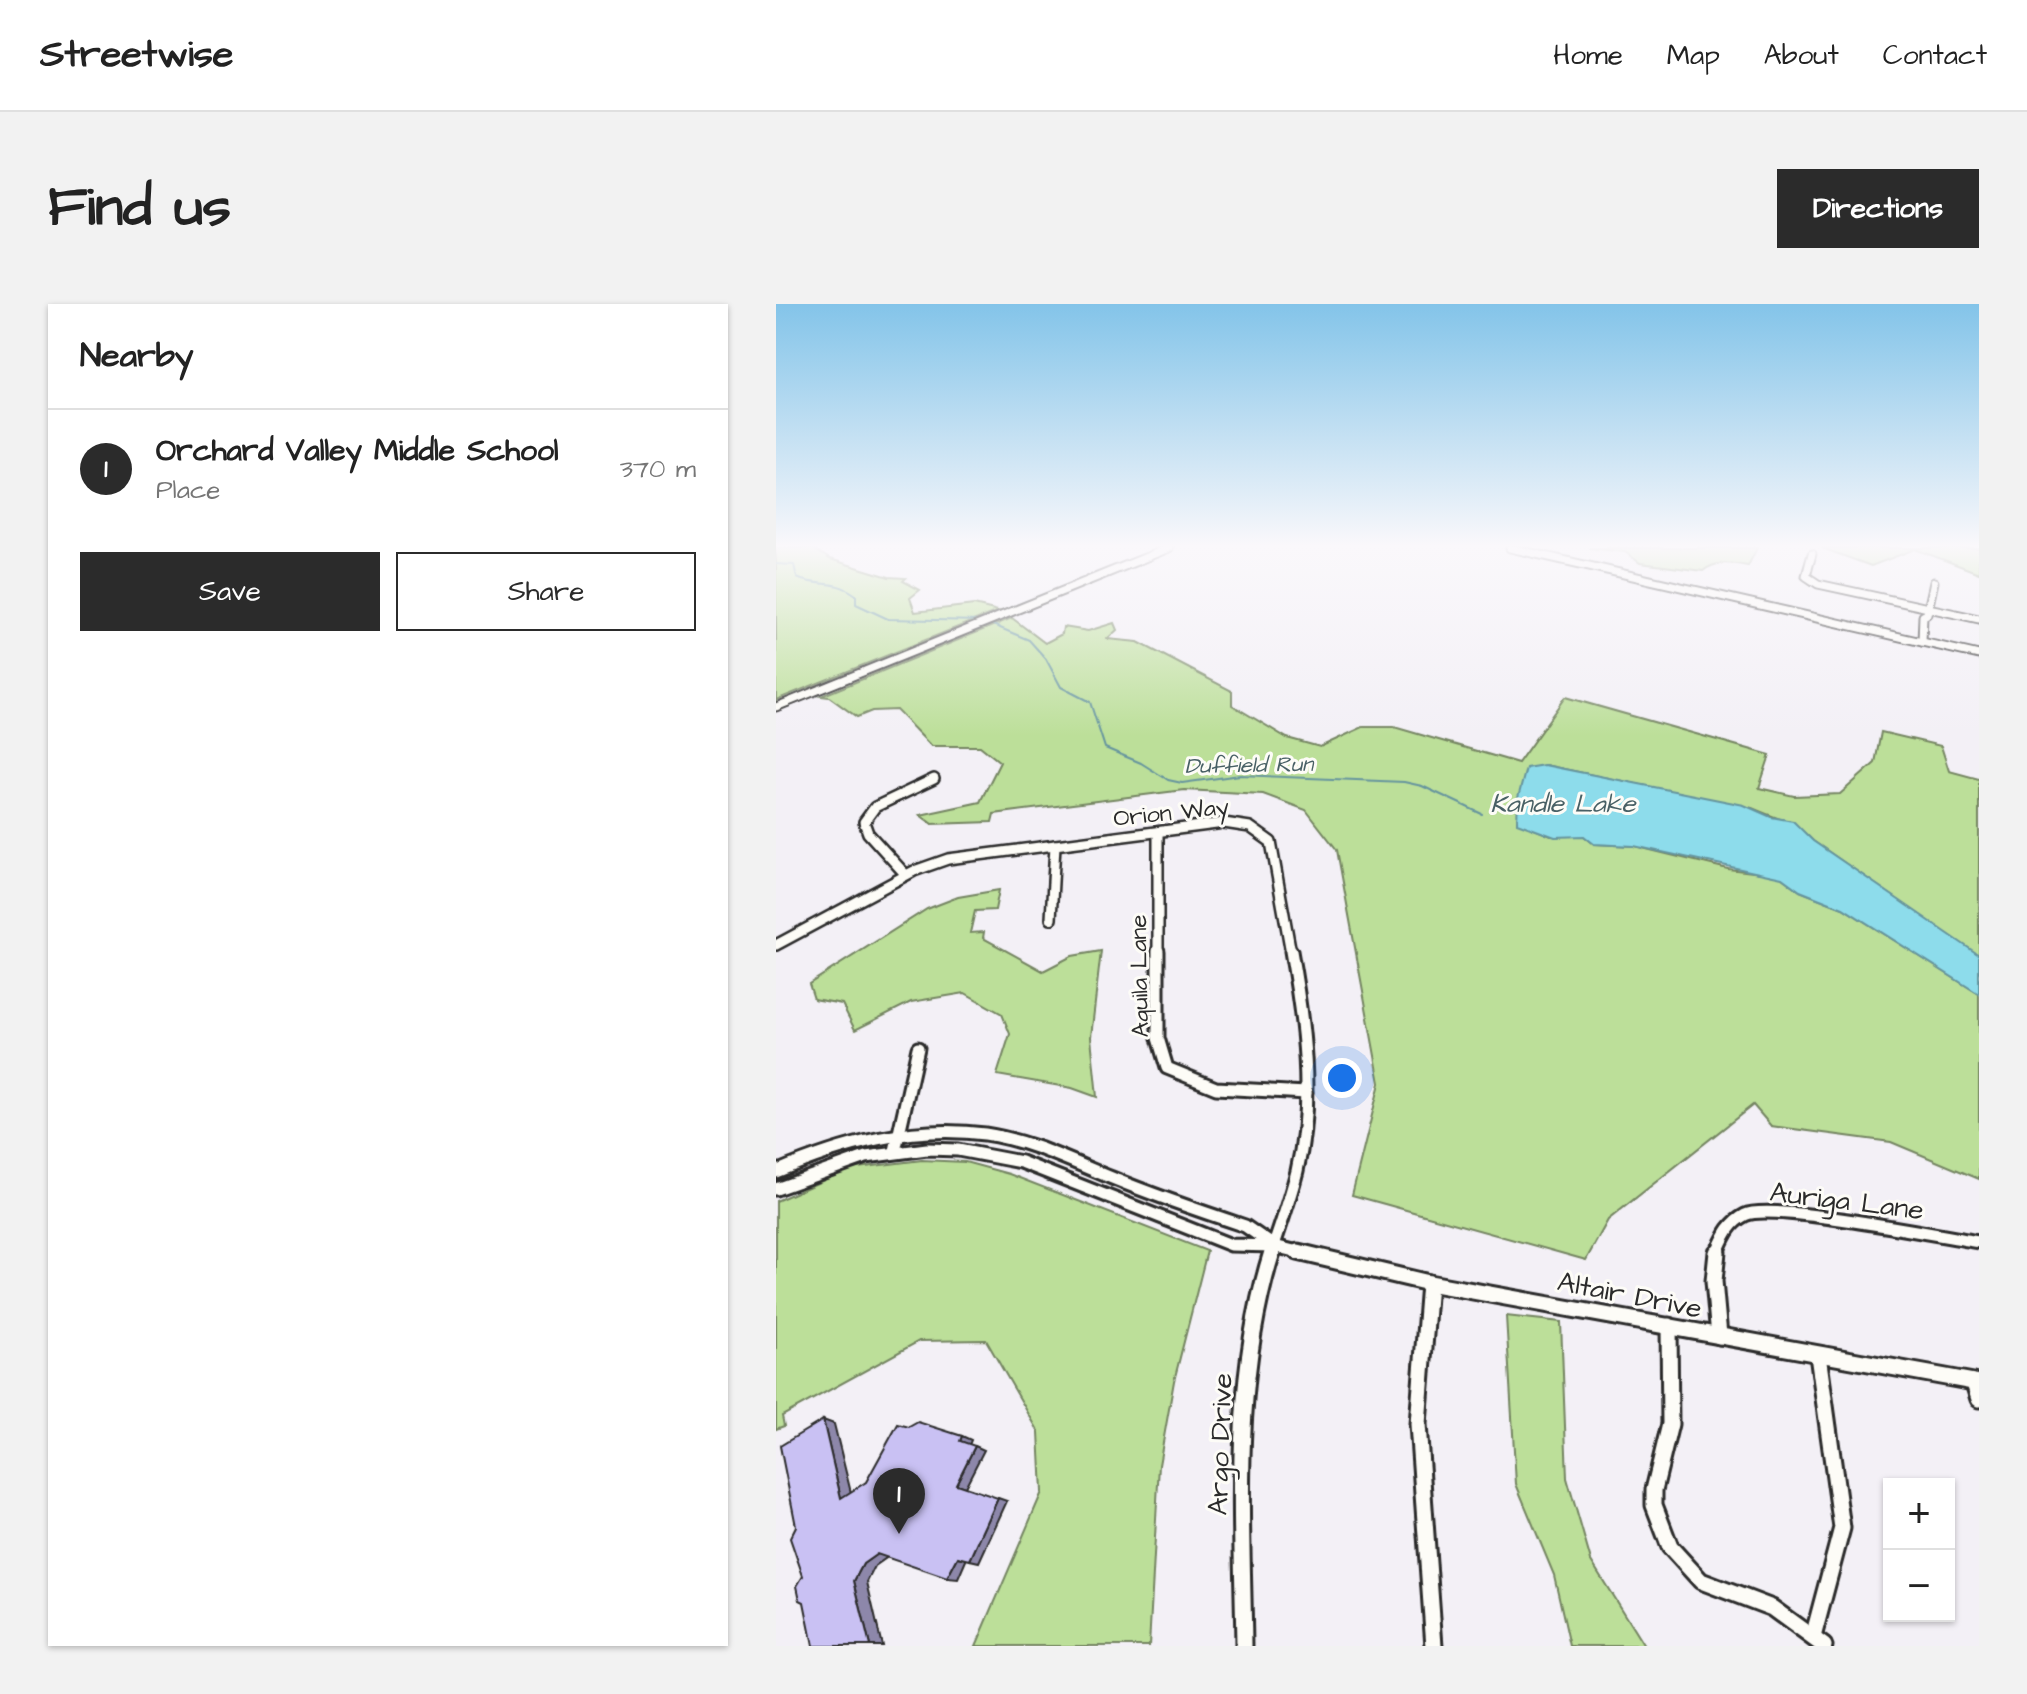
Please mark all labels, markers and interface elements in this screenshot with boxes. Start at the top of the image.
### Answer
text: Streetwise [40,29,233,81]
text: Home [1553,36,1623,75]
text: Map [1667,36,1720,75]
text: About [1764,36,1839,75]
text: Contact [1883,36,1987,75]
text: Find us [48,169,231,247]
button: Directions [1777,169,1979,248]
text: Nearby [80,332,194,380]
text: Orchard Valley Middle School [156,430,559,472]
text: 1 [104,451,108,487]
text: 370 m [620,451,696,487]
text: Place [156,472,220,508]
button: Save [80,552,380,631]
button: Share [396,552,696,631]
water label: Duffield Run [1185,749,1315,782]
water label: Kandle Lake [1490,786,1637,822]
street label: Orion Way [1112,790,1231,837]
street label: Aquila Lane [1122,914,1158,1038]
your location [1322,1058,1362,1098]
street label: Auriga Lane [1768,1173,1926,1231]
street label: Altair Drive [1554,1262,1705,1329]
street label: Argo Drive [1199,1372,1243,1516]
pin: 1 [873,1468,925,1534]
map controls [1883,1478,1955,1622]
button: + [1883,1478,1955,1550]
button: − [1883,1550,1955,1622]

